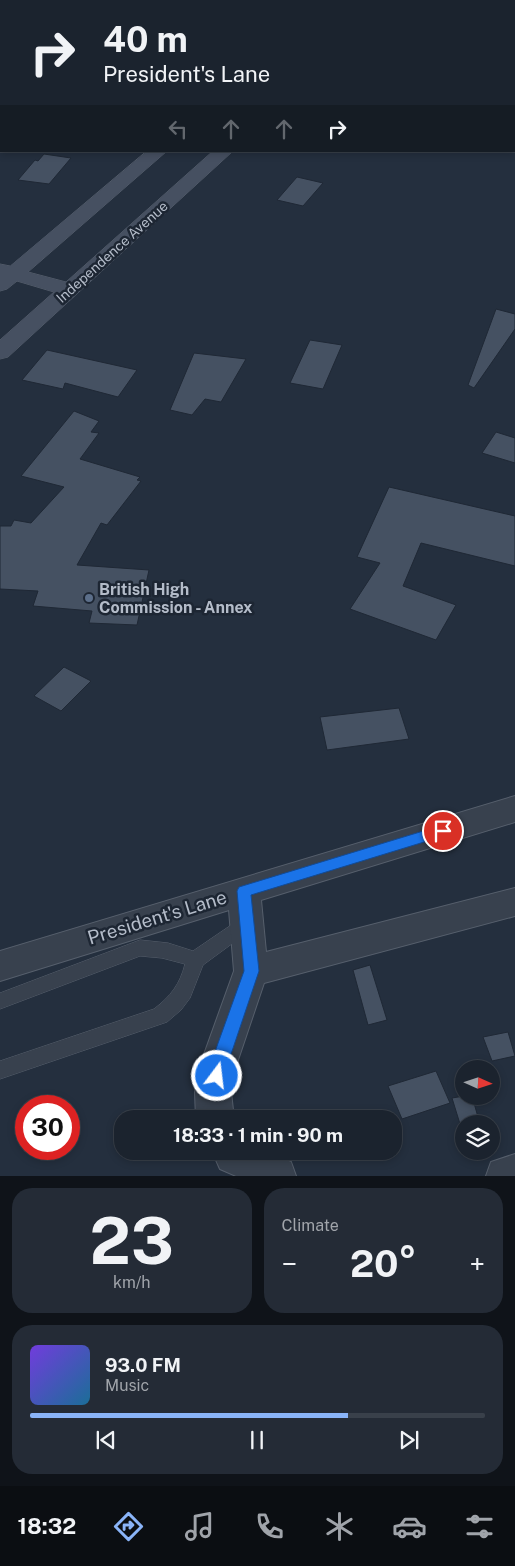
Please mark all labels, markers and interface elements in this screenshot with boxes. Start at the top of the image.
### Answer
text: 40 m [103,19,188,60]
icon: right [20,20,85,85]
text: President's Lane [103,61,270,87]
icon: left [164,115,192,143]
icon: ahead [217,115,245,143]
icon: ahead [270,115,298,143]
icon: right [323,115,351,143]
street label: Independence Avenue [53,198,171,306]
place label: British High Commission - Annex [99,580,253,617]
marker: British High Commission - Annex [83,592,95,604]
pin [422,810,464,852]
icon: arrive [429,817,457,845]
street label: President's Lane [85,885,229,949]
position arrow [190,1049,242,1101]
north arrow [455,1060,500,1105]
map controls [455,1060,500,1160]
speed limit sign: 30 [15,1095,80,1160]
button: layers [455,1115,500,1160]
text: 18:33 · 1 min · 90 m [173,1124,343,1146]
text: 23 [89,1202,174,1279]
text: Climate [282,1216,339,1235]
text: 20° [350,1241,417,1286]
text: − [282,1247,297,1280]
text: + [469,1247,485,1280]
text: km/h [113,1273,151,1292]
text: 93.0 FM [105,1354,181,1376]
text: Music [105,1376,149,1395]
icon: previous [92,1426,120,1454]
icon: pause [243,1426,271,1454]
icon: next [395,1426,423,1454]
icon: directions [111,1509,146,1544]
icon: music [182,1509,217,1544]
icon: phone [252,1509,287,1544]
icon: climate [322,1509,357,1544]
icon: car [392,1509,427,1544]
icon: filters [462,1509,497,1544]
text: 18:32 [18,1513,76,1539]

